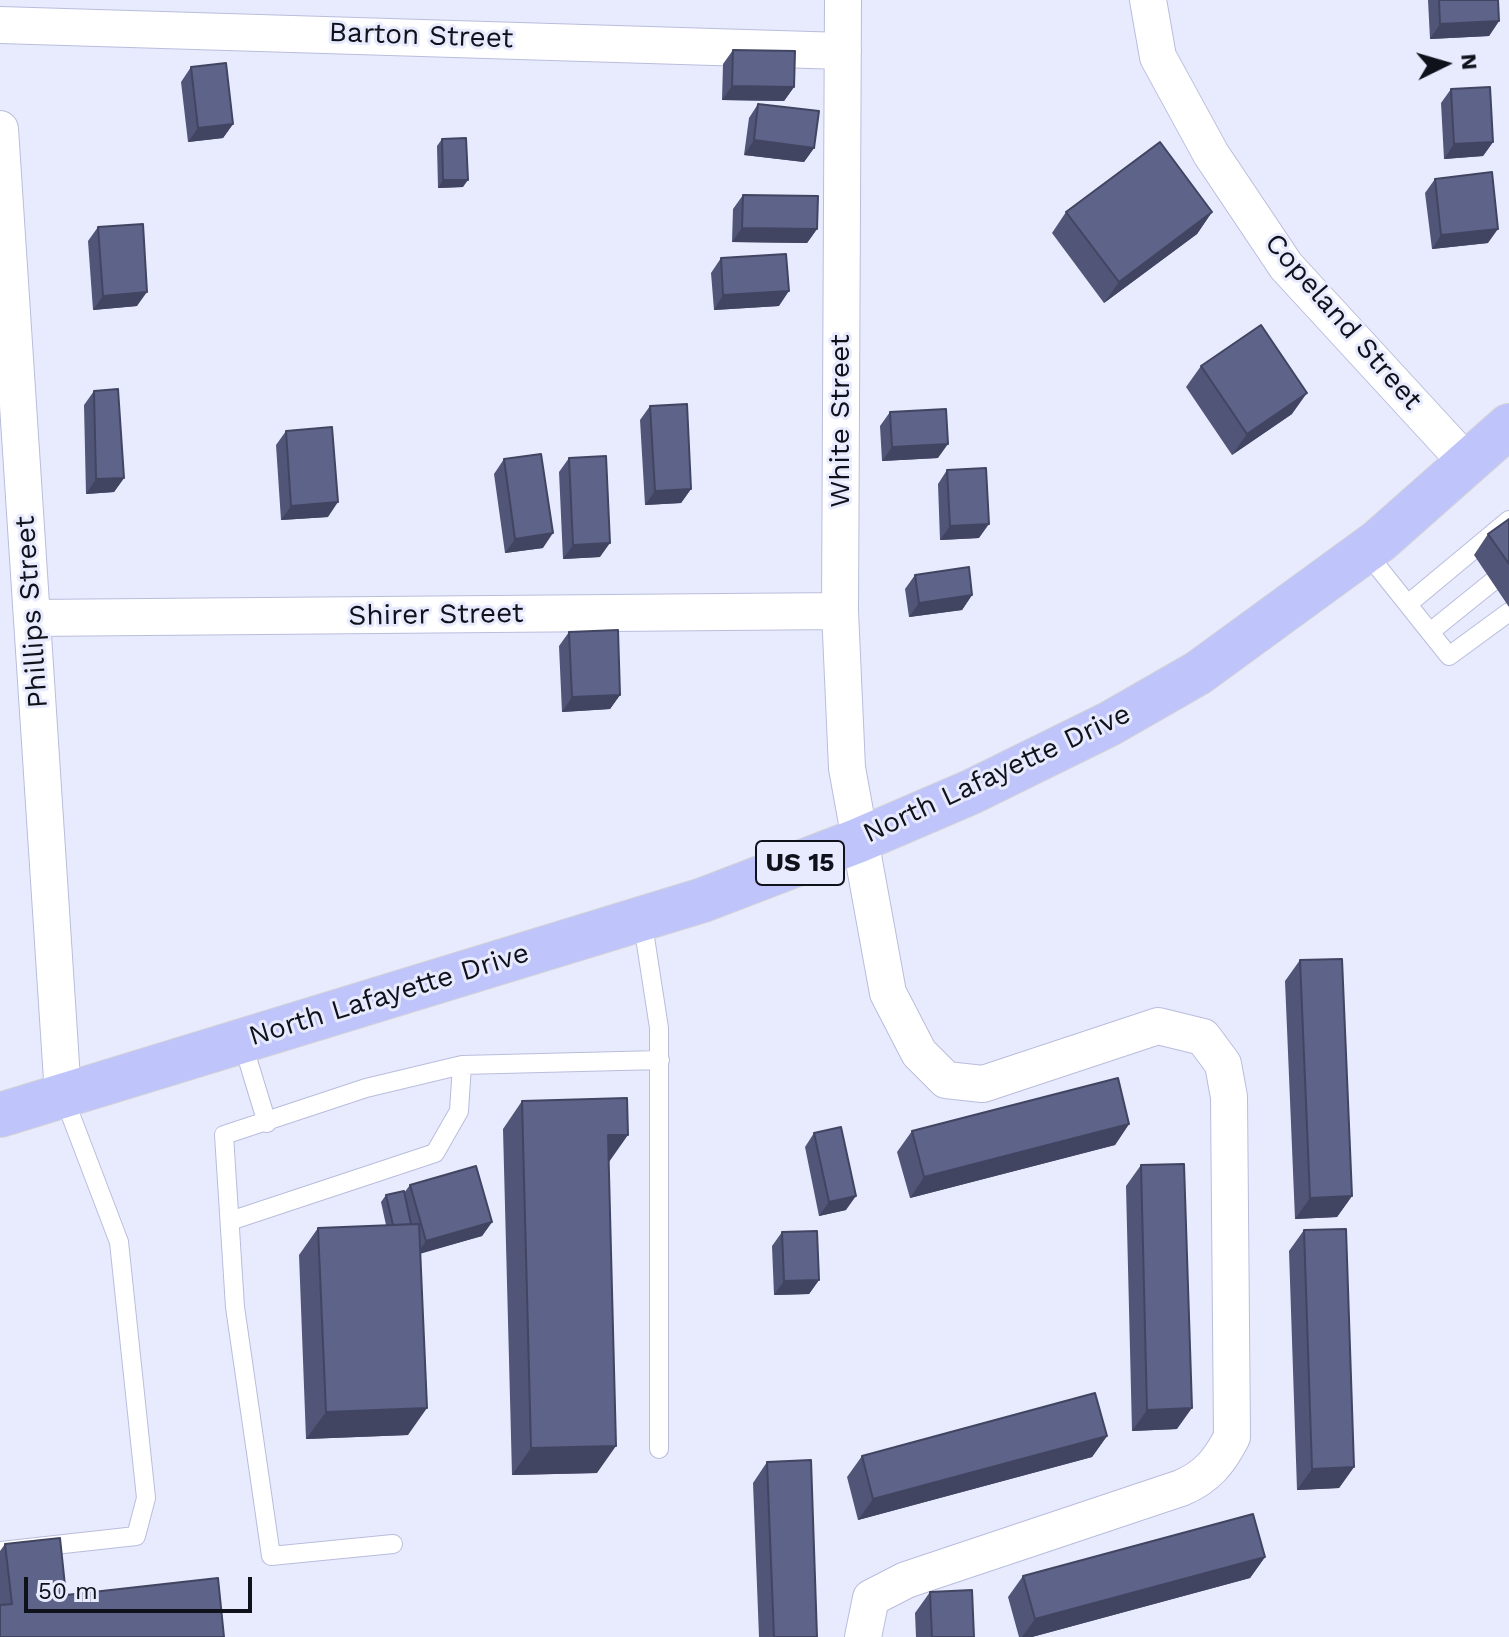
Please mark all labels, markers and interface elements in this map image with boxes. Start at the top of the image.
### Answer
street label: Barton Street [328,16,514,56]
north arrow [1405,24,1485,104]
text: N [1456,53,1483,71]
street label: Copeland Street [1257,227,1429,417]
street label: White Street [824,334,858,508]
street label: Phillips Street [9,515,55,709]
street label: Shirer Street [348,597,524,633]
street label: North Lafayette Drive [858,697,1136,851]
road number: US 15 [756,841,844,885]
street label: North Lafayette Drive [245,936,533,1054]
scale bar [28,1561,256,1611]
text: 50 m [38,1577,98,1605]

